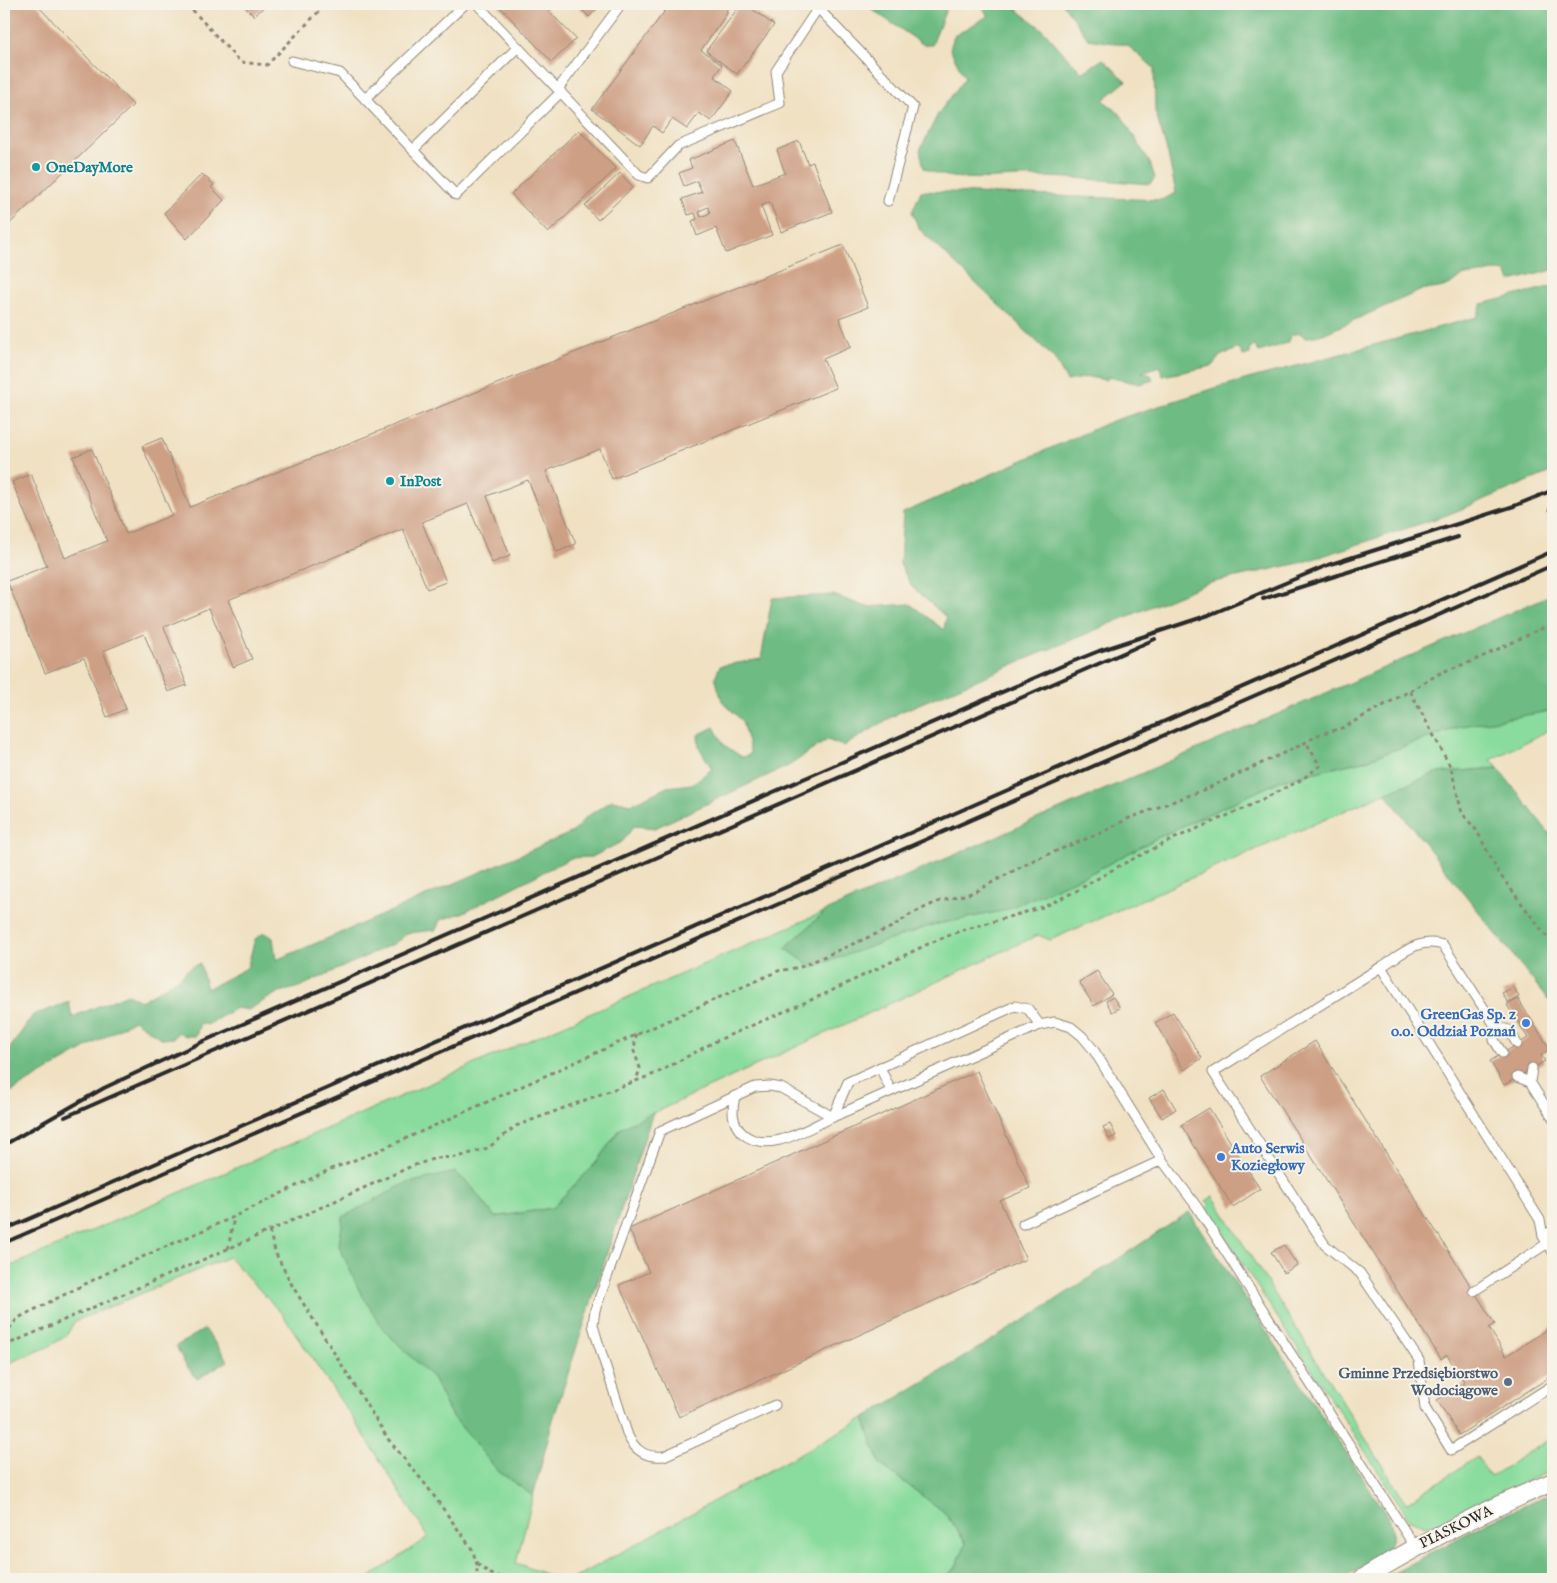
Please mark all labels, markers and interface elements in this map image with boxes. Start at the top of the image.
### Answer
place label: OneDayMore [46,158,133,177]
marker: OneDayMore [30,161,42,173]
place label: InPost [400,472,442,491]
marker: InPost [384,475,396,487]
place label: GreenGas Sp. z o.o. Oddział Poznań [1391,1005,1516,1041]
marker: GreenGas Sp. z o.o. Oddział Poznań [1520,1017,1532,1029]
place label: Auto Serwis Koziegłowy [1230,1139,1306,1175]
marker: Auto Serwis Koziegłowy [1215,1151,1227,1163]
place label: Gminne Przedsiębiorstwo Wodociągowe [1339,1364,1498,1400]
marker: Gminne Przedsiębiorstwo Wodociągowe [1502,1376,1514,1388]
street label: PIASKOWA [1416,1501,1497,1553]

